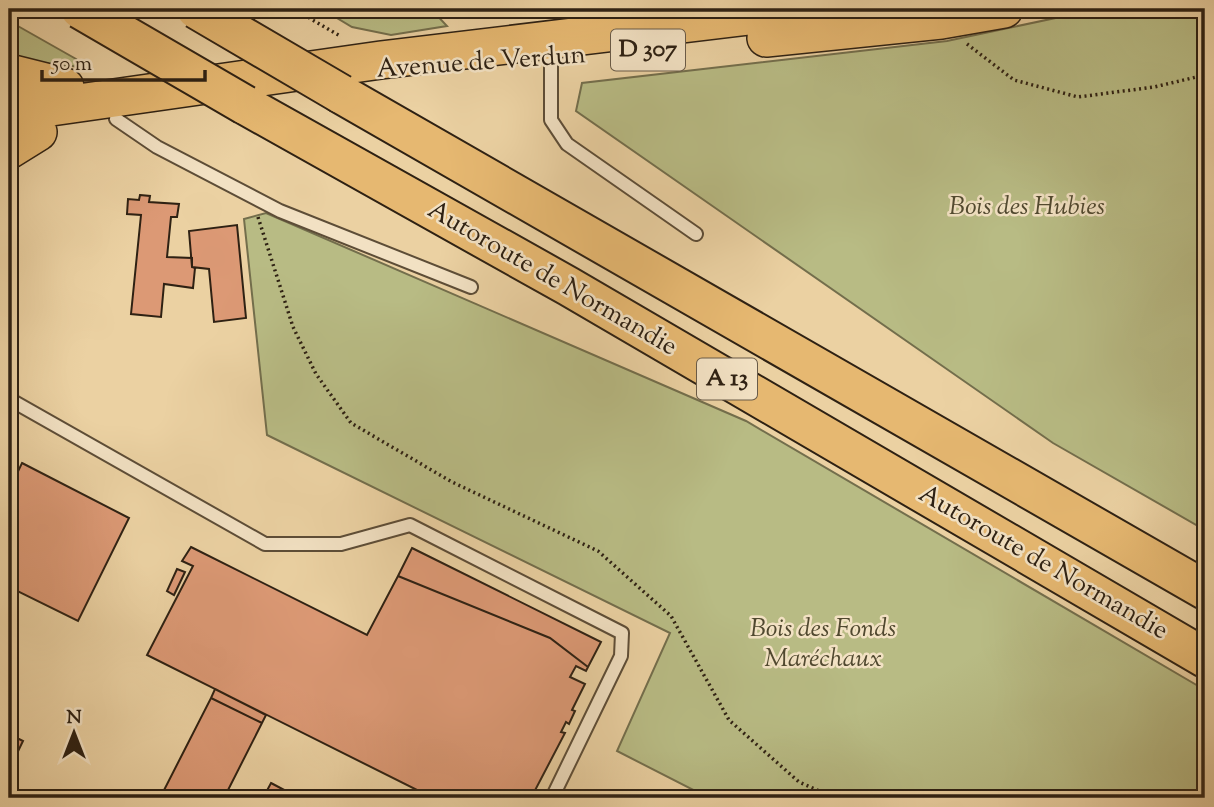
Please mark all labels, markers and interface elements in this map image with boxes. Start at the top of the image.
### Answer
road number: D 307 [611,30,685,70]
street label: Avenue de Verdun [375,37,587,89]
scale bar [42,38,205,82]
text: 50 m [51,50,92,80]
park label: Bois des Hubies [949,189,1105,226]
street label: Autoroute de Normandie [420,192,684,366]
road number: A 13 [697,358,757,400]
street label: Autoroute de Normandie [911,476,1175,650]
park label: Bois des Fonds Maréchaux [750,611,896,678]
north arrow [38,698,108,768]
text: N [66,705,82,732]

